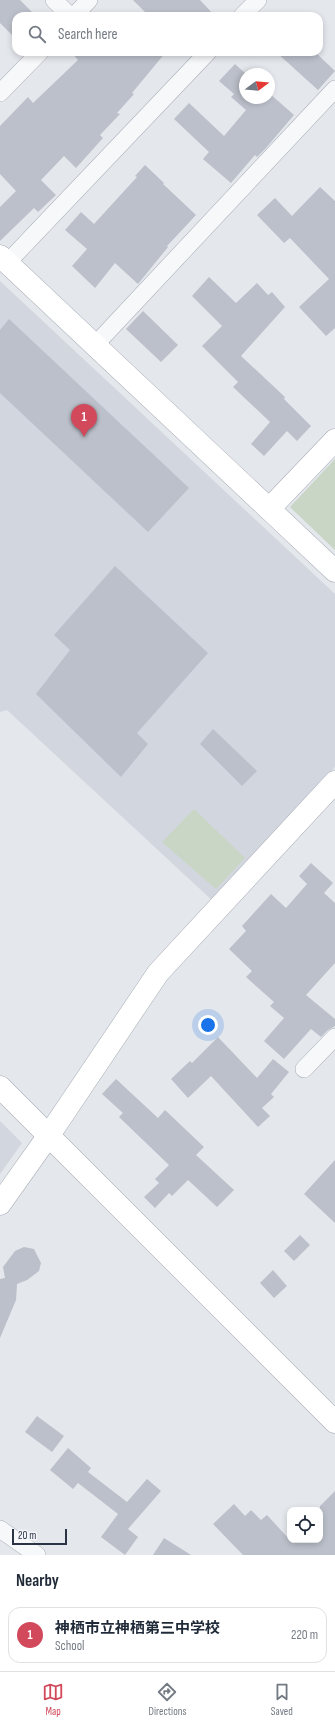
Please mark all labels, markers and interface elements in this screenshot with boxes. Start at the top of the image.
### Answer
search box [12,12,323,56]
icon: search [26,23,48,45]
text: Search here [58,25,118,44]
north arrow [239,68,275,104]
pin: 1 [71,404,97,437]
your location [198,1015,218,1035]
map controls [287,1507,323,1543]
button: locate [287,1507,323,1543]
scale bar [12,1527,67,1546]
text: 20 m [18,1529,36,1542]
text: Nearby [16,1571,59,1591]
text: 神栖市立神栖第三中学校 [55,1619,220,1638]
text: 1 [27,1627,33,1643]
text: 220 m [291,1627,318,1643]
text: School [55,1638,85,1654]
tab: Map [42,1681,64,1718]
tab: Directions [149,1681,186,1718]
tab: Saved [271,1681,293,1718]

